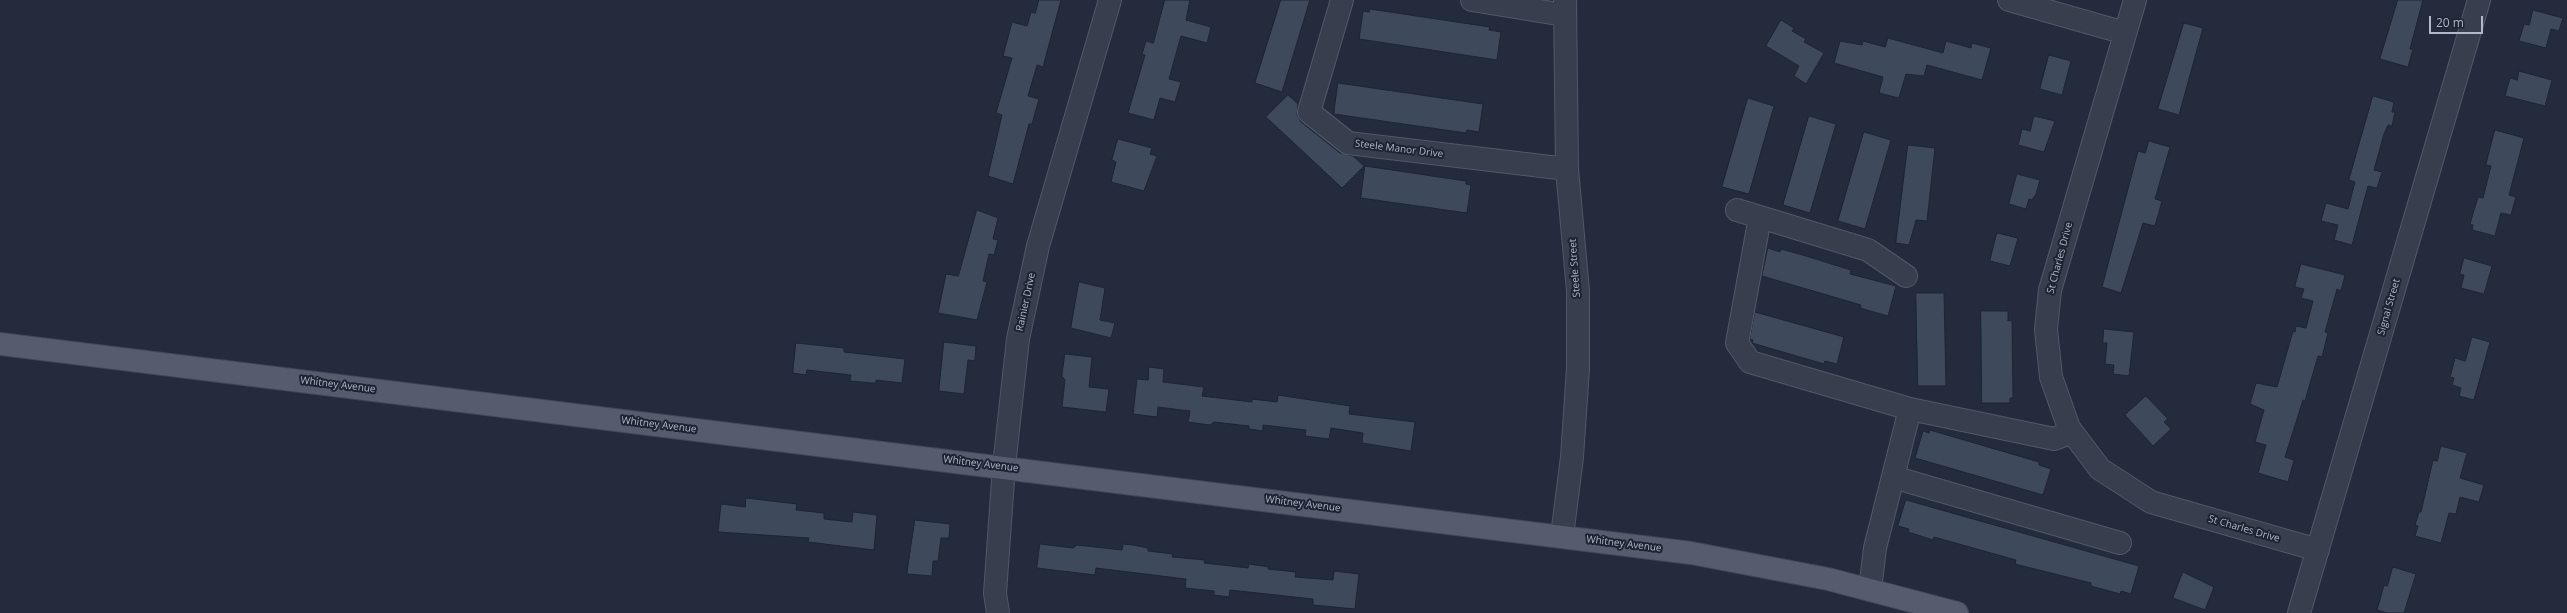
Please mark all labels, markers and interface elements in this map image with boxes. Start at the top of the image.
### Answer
scale bar [2431,8,2485,34]
text: 20 m [2436,14,2464,31]
street label: Steele Manor Drive [1354,138,1444,160]
street label: St Charles Drive [2045,221,2075,295]
street label: Steele Street [1567,238,1583,298]
street label: Rainier Drive [1014,272,1038,332]
street label: Signal Street [2375,277,2403,337]
street label: Whitney Avenue [300,374,376,396]
street label: Whitney Avenue [621,414,697,436]
street label: Whitney Avenue [943,453,1019,475]
street label: Whitney Avenue [1265,493,1341,515]
street label: St Charles Drive [2207,513,2281,545]
street label: Whitney Avenue [1586,533,1662,555]

